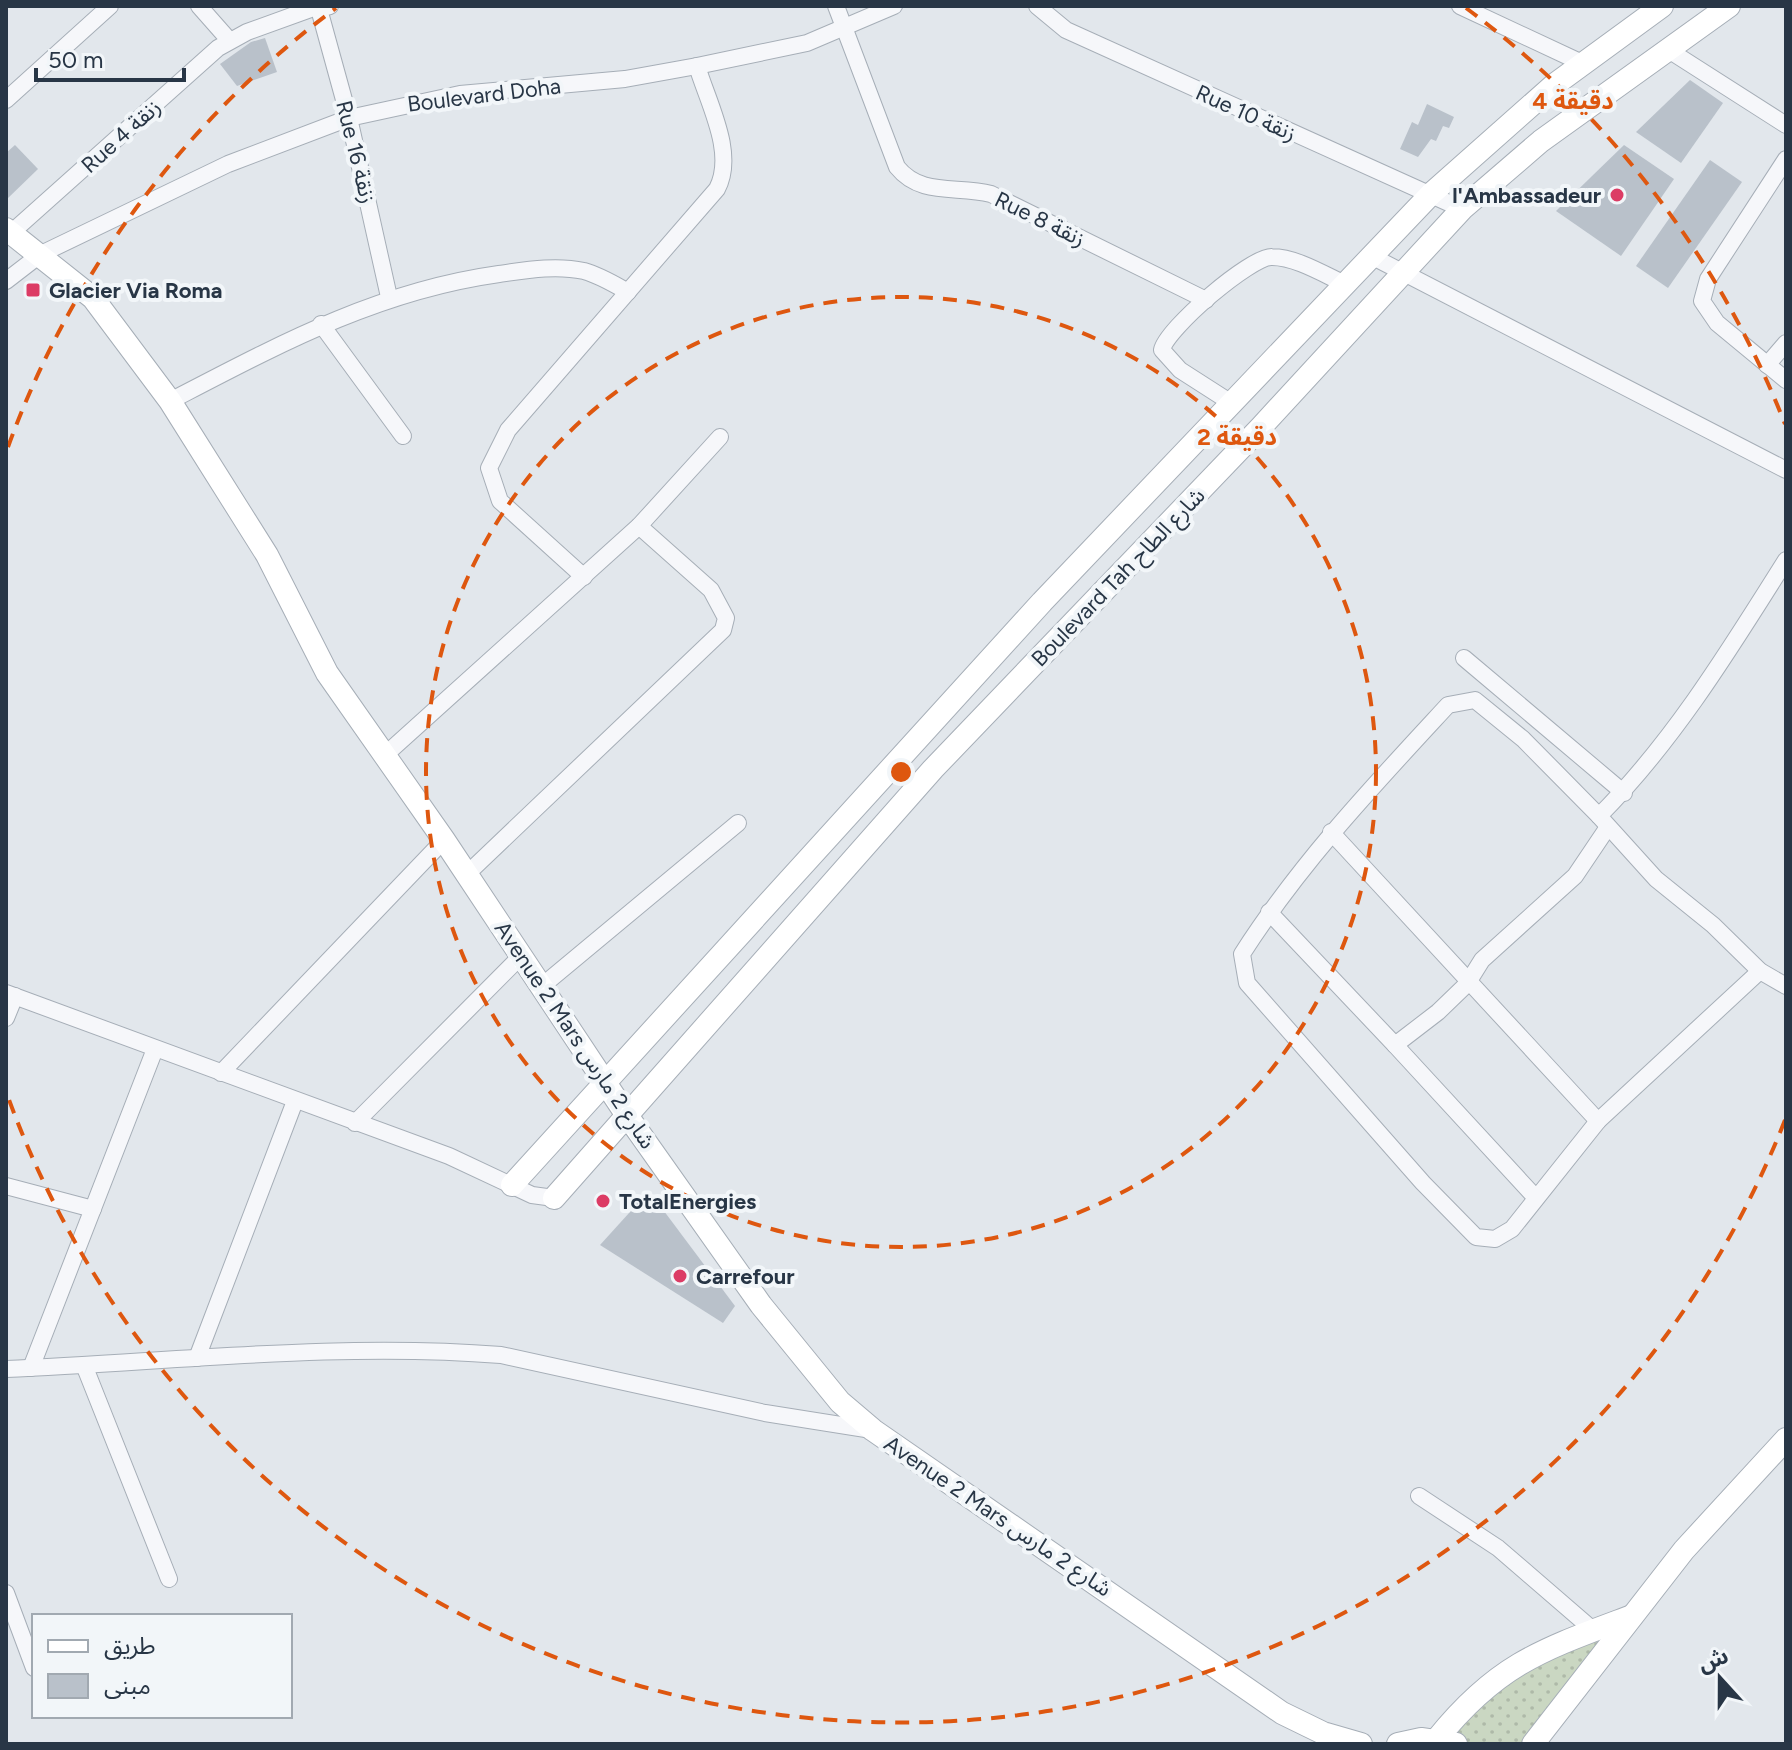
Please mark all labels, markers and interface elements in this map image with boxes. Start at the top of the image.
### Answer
scale bar [36,32,184,82]
text: 50 m [48,45,104,74]
street label: Boulevard Doha [406,72,562,118]
street label: Rue 10 زنقة [1192,79,1300,147]
text: 4 دقيقة [1532,86,1614,115]
street label: Rue 4 زنقة [76,93,166,179]
street label: Rue 16 زنقة [330,98,382,206]
place label: l'Ambassadeur [1452,182,1602,209]
street label: Rue 8 زنقة [990,186,1090,252]
marker: l'Ambassadeur [1608,186,1626,204]
place label: Glacier Via Roma [49,277,223,304]
marker: Glacier Via Roma [24,281,42,299]
text: 2 دقيقة [1197,422,1277,451]
street label: Boulevard Tah شارع الطاح [1026,482,1213,674]
centre of rings [887,758,915,786]
street label: Avenue 2 Mars شارع 2 مارس [486,916,661,1156]
place label: TotalEnergies [619,1188,756,1215]
marker: TotalEnergies [594,1192,612,1210]
place label: Carrefour [696,1263,795,1290]
marker: Carrefour [671,1267,689,1285]
street label: Avenue 2 Mars شارع 2 مارس [877,1430,1117,1605]
legend [32,1614,292,1718]
text: طريق [104,1631,156,1661]
north arrow [1680,1638,1760,1718]
text: ش [1694,1642,1732,1678]
text: مبنى [104,1671,151,1700]

